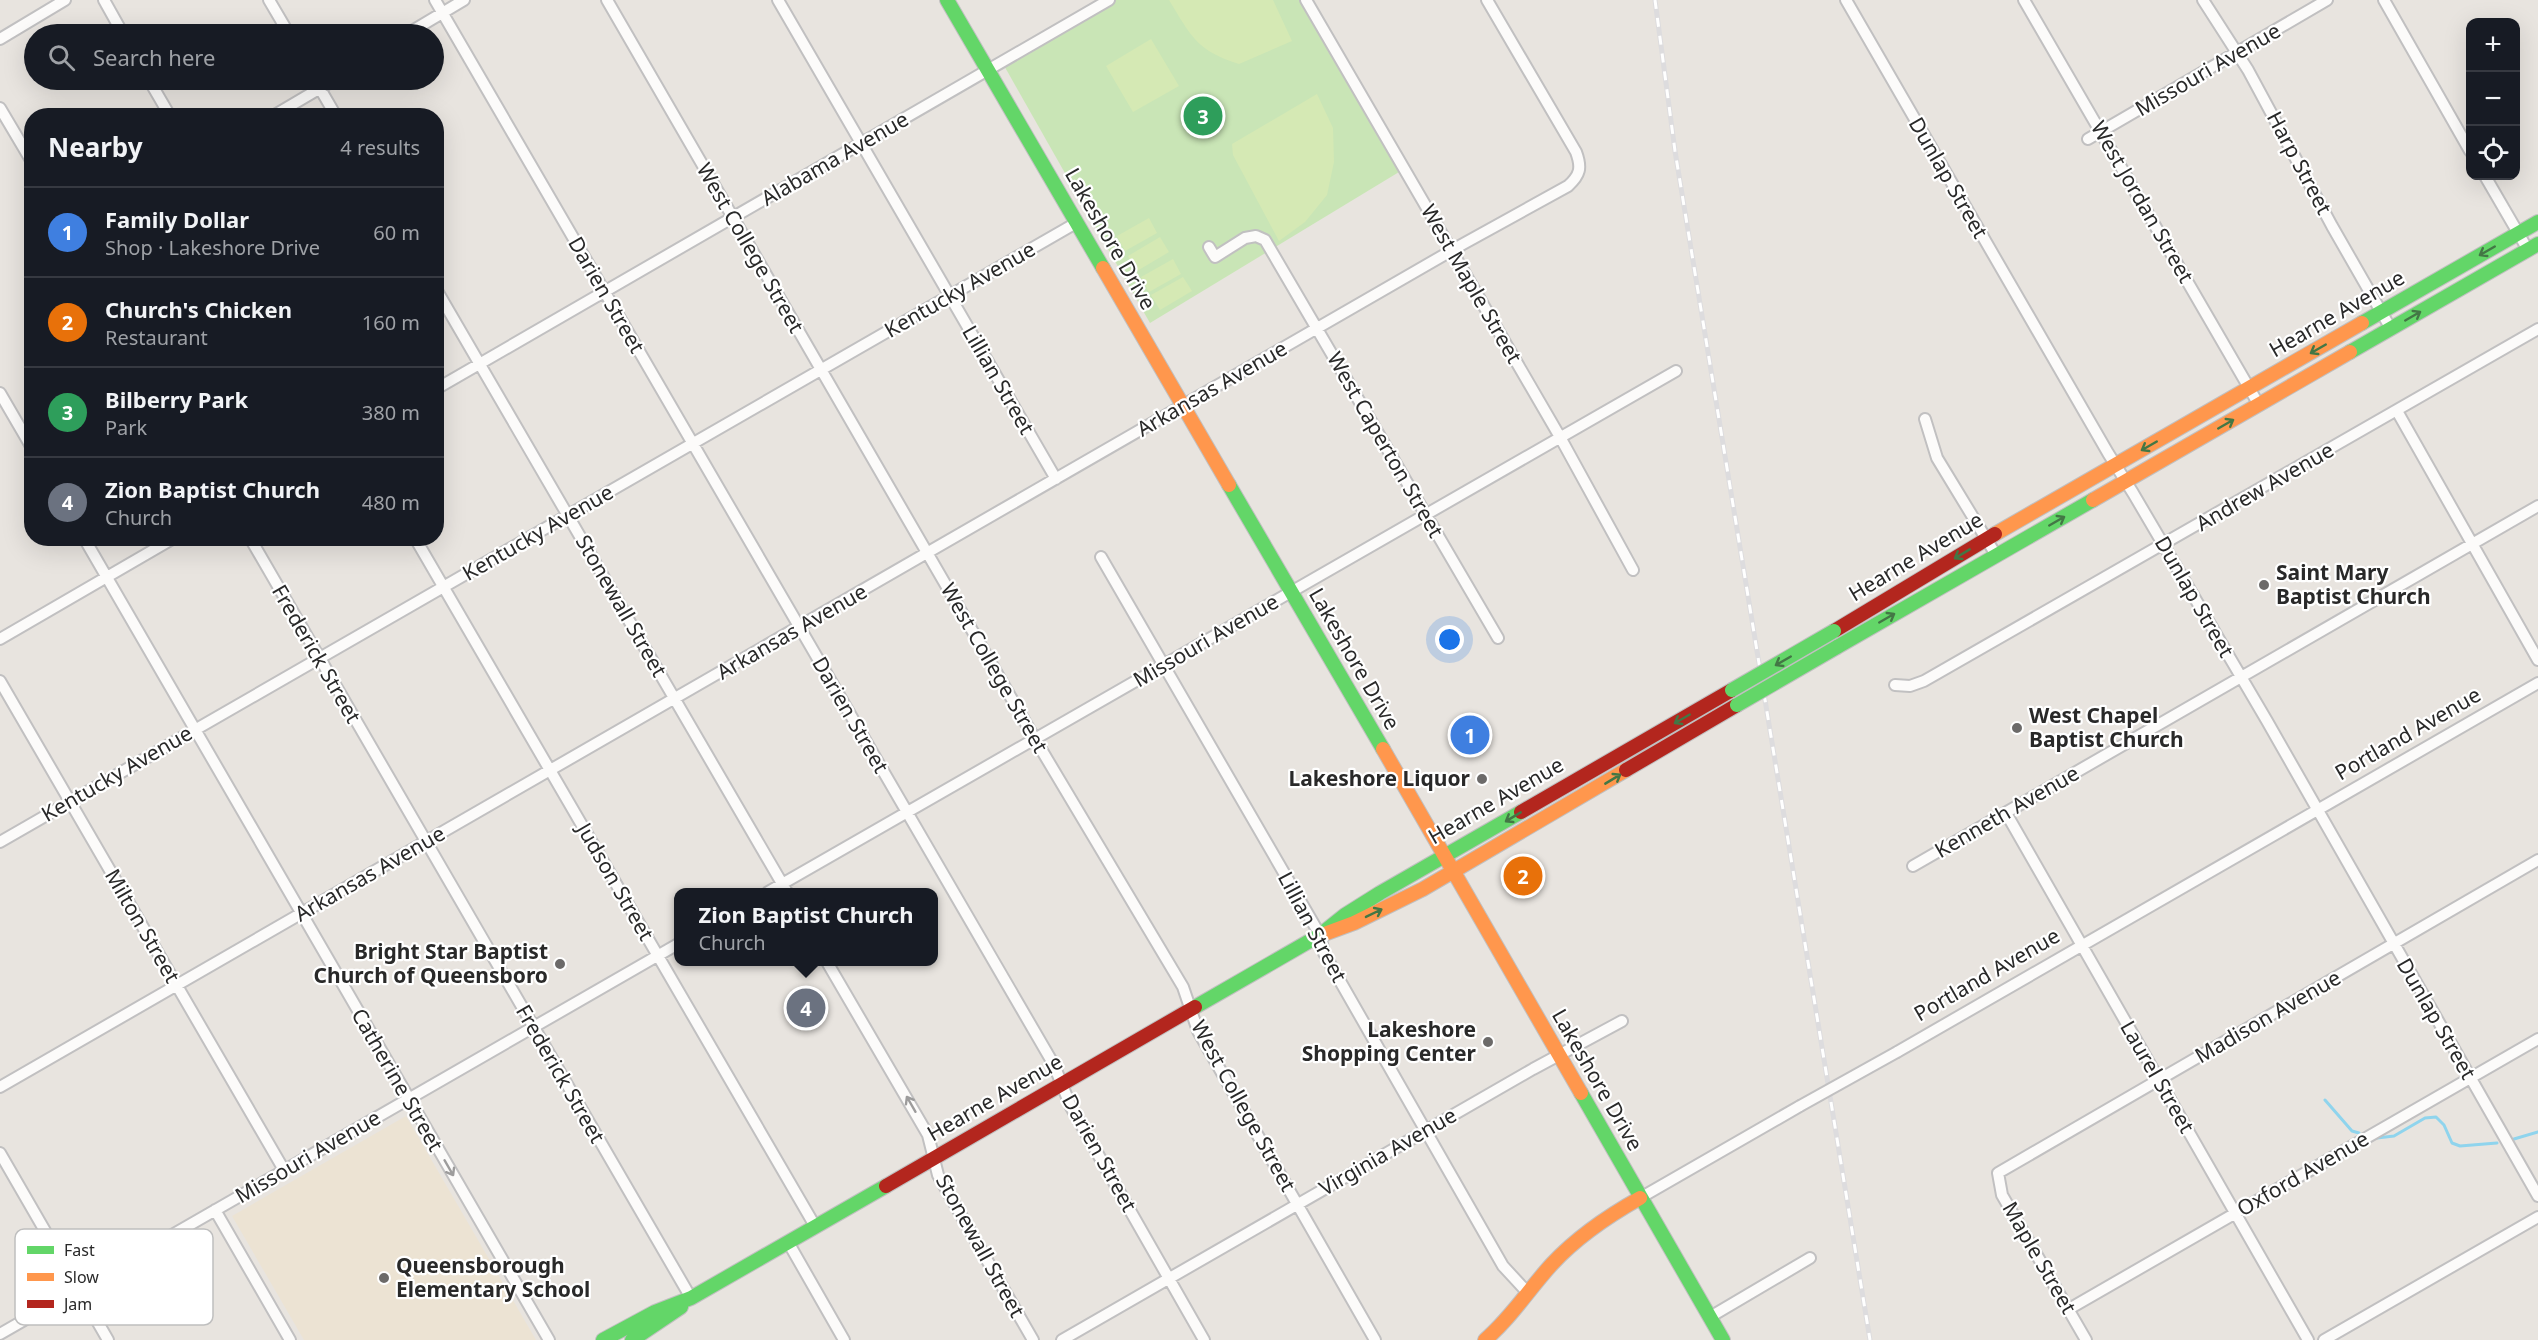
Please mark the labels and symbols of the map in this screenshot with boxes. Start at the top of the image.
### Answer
street label: Missouri Avenue [2130,16,2285,122]
pin: 3 [1184,94,1222,138]
street label: Alabama Avenue [756,105,913,212]
street label: Harp Street [2261,106,2339,219]
street label: Dunlap Street [1903,112,1995,244]
street label: West Jordan Street [2085,115,2201,288]
street label: West College Street [691,158,811,338]
street label: Lakeshore Drive [1059,163,1163,314]
street label: West Maple Street [1415,199,1529,368]
street label: Darien Street [562,231,652,358]
street label: Kentucky Avenue [879,235,1040,344]
one-way arrow [2479,246,2496,258]
street label: Hearne Avenue [2264,263,2409,363]
one-way arrow [2404,310,2421,322]
street label: Lillian Street [956,320,1042,439]
street label: Arkansas Avenue [1131,334,1292,443]
one-way arrow [2310,343,2327,355]
street label: West Caperton Street [1321,347,1451,543]
one-way arrow [2217,418,2234,430]
street label: Andrew Avenue [2191,435,2338,537]
one-way arrow [2141,441,2159,452]
street label: Kentucky Avenue [457,478,618,587]
street label: Hearne Avenue [1843,505,1988,607]
one-way arrow [2047,515,2065,526]
street label: Stonewall Street [570,529,674,682]
street label: Dunlap Street [2149,531,2241,663]
one-way arrow [1954,549,1971,561]
place label: Saint Mary Baptist Church [2276,558,2431,610]
street label: Arkansas Avenue [711,577,872,686]
street label: West College Street [935,578,1055,758]
marker: Saint Mary Baptist Church [2257,578,2271,592]
street label: Frederick Street [266,579,368,728]
street label: Lakeshore Drive [1303,583,1407,734]
street label: Missouri Avenue [1128,587,1283,693]
one-way arrow [1878,611,1895,623]
your location [1435,625,1464,654]
street label: Darien Street [806,651,896,778]
one-way arrow [1775,655,1792,667]
street label: Portland Avenue [2330,680,2485,786]
place label: West Chapel Baptist Church [2029,701,2184,753]
pin: 1 [1450,712,1490,758]
one-way arrow [1673,714,1691,725]
street label: Kentucky Avenue [36,719,197,828]
marker: West Chapel Baptist Church [2010,721,2024,735]
street label: Hearne Avenue [1423,750,1568,850]
street label: Kenneth Avenue [1929,758,2084,864]
place label: Lakeshore Liquor [1288,764,1471,792]
marker: Lakeshore Liquor [1475,772,1489,786]
one-way arrow [1604,773,1621,785]
one-way arrow [1505,811,1522,823]
street label: Judson Street [570,816,661,946]
street label: Arkansas Avenue [289,819,450,928]
pin: 2 [1504,854,1543,898]
street label: Milton Street [99,863,187,988]
street label: Lillian Street [1272,866,1354,987]
one-way arrow [1365,907,1383,919]
street label: Portland Avenue [1909,921,2064,1027]
place label: Bright Star Baptist Church of Queensboro [314,937,548,989]
street label: Dunlap Street [2391,953,2483,1085]
marker: Bright Star Baptist Church of Queensboro [553,957,567,971]
street label: Madison Avenue [2189,963,2346,1069]
pin: 4 [786,986,826,1030]
street label: Frederick Street [510,999,612,1148]
street label: Catherine Street [346,1003,450,1156]
street label: Lakeshore Drive [1546,1004,1650,1155]
street label: West College Street [1185,1015,1303,1196]
place label: Lakeshore Shopping Center [1302,1015,1477,1067]
street label: Laurel Street [2114,1015,2202,1138]
marker: Lakeshore Shopping Center [1481,1035,1495,1049]
street label: Hearne Avenue [922,1047,1067,1147]
street label: Darien Street [1056,1089,1144,1217]
one-way arrow [904,1096,916,1113]
street label: Virginia Avenue [1314,1100,1461,1202]
street label: Missouri Avenue [230,1103,385,1209]
street label: Oxford Avenue [2231,1124,2374,1222]
one-way arrow [443,1159,455,1176]
street label: Stonewall Street [930,1169,1032,1322]
street label: Maple Street [1996,1196,2083,1319]
legend [15,1229,213,1325]
text: Fast [64,1239,95,1261]
place label: Queensborough Elementary School [396,1251,590,1303]
text: Slow [64,1266,99,1288]
marker: Queensborough Elementary School [377,1271,391,1285]
text: Jam [62,1293,92,1315]

